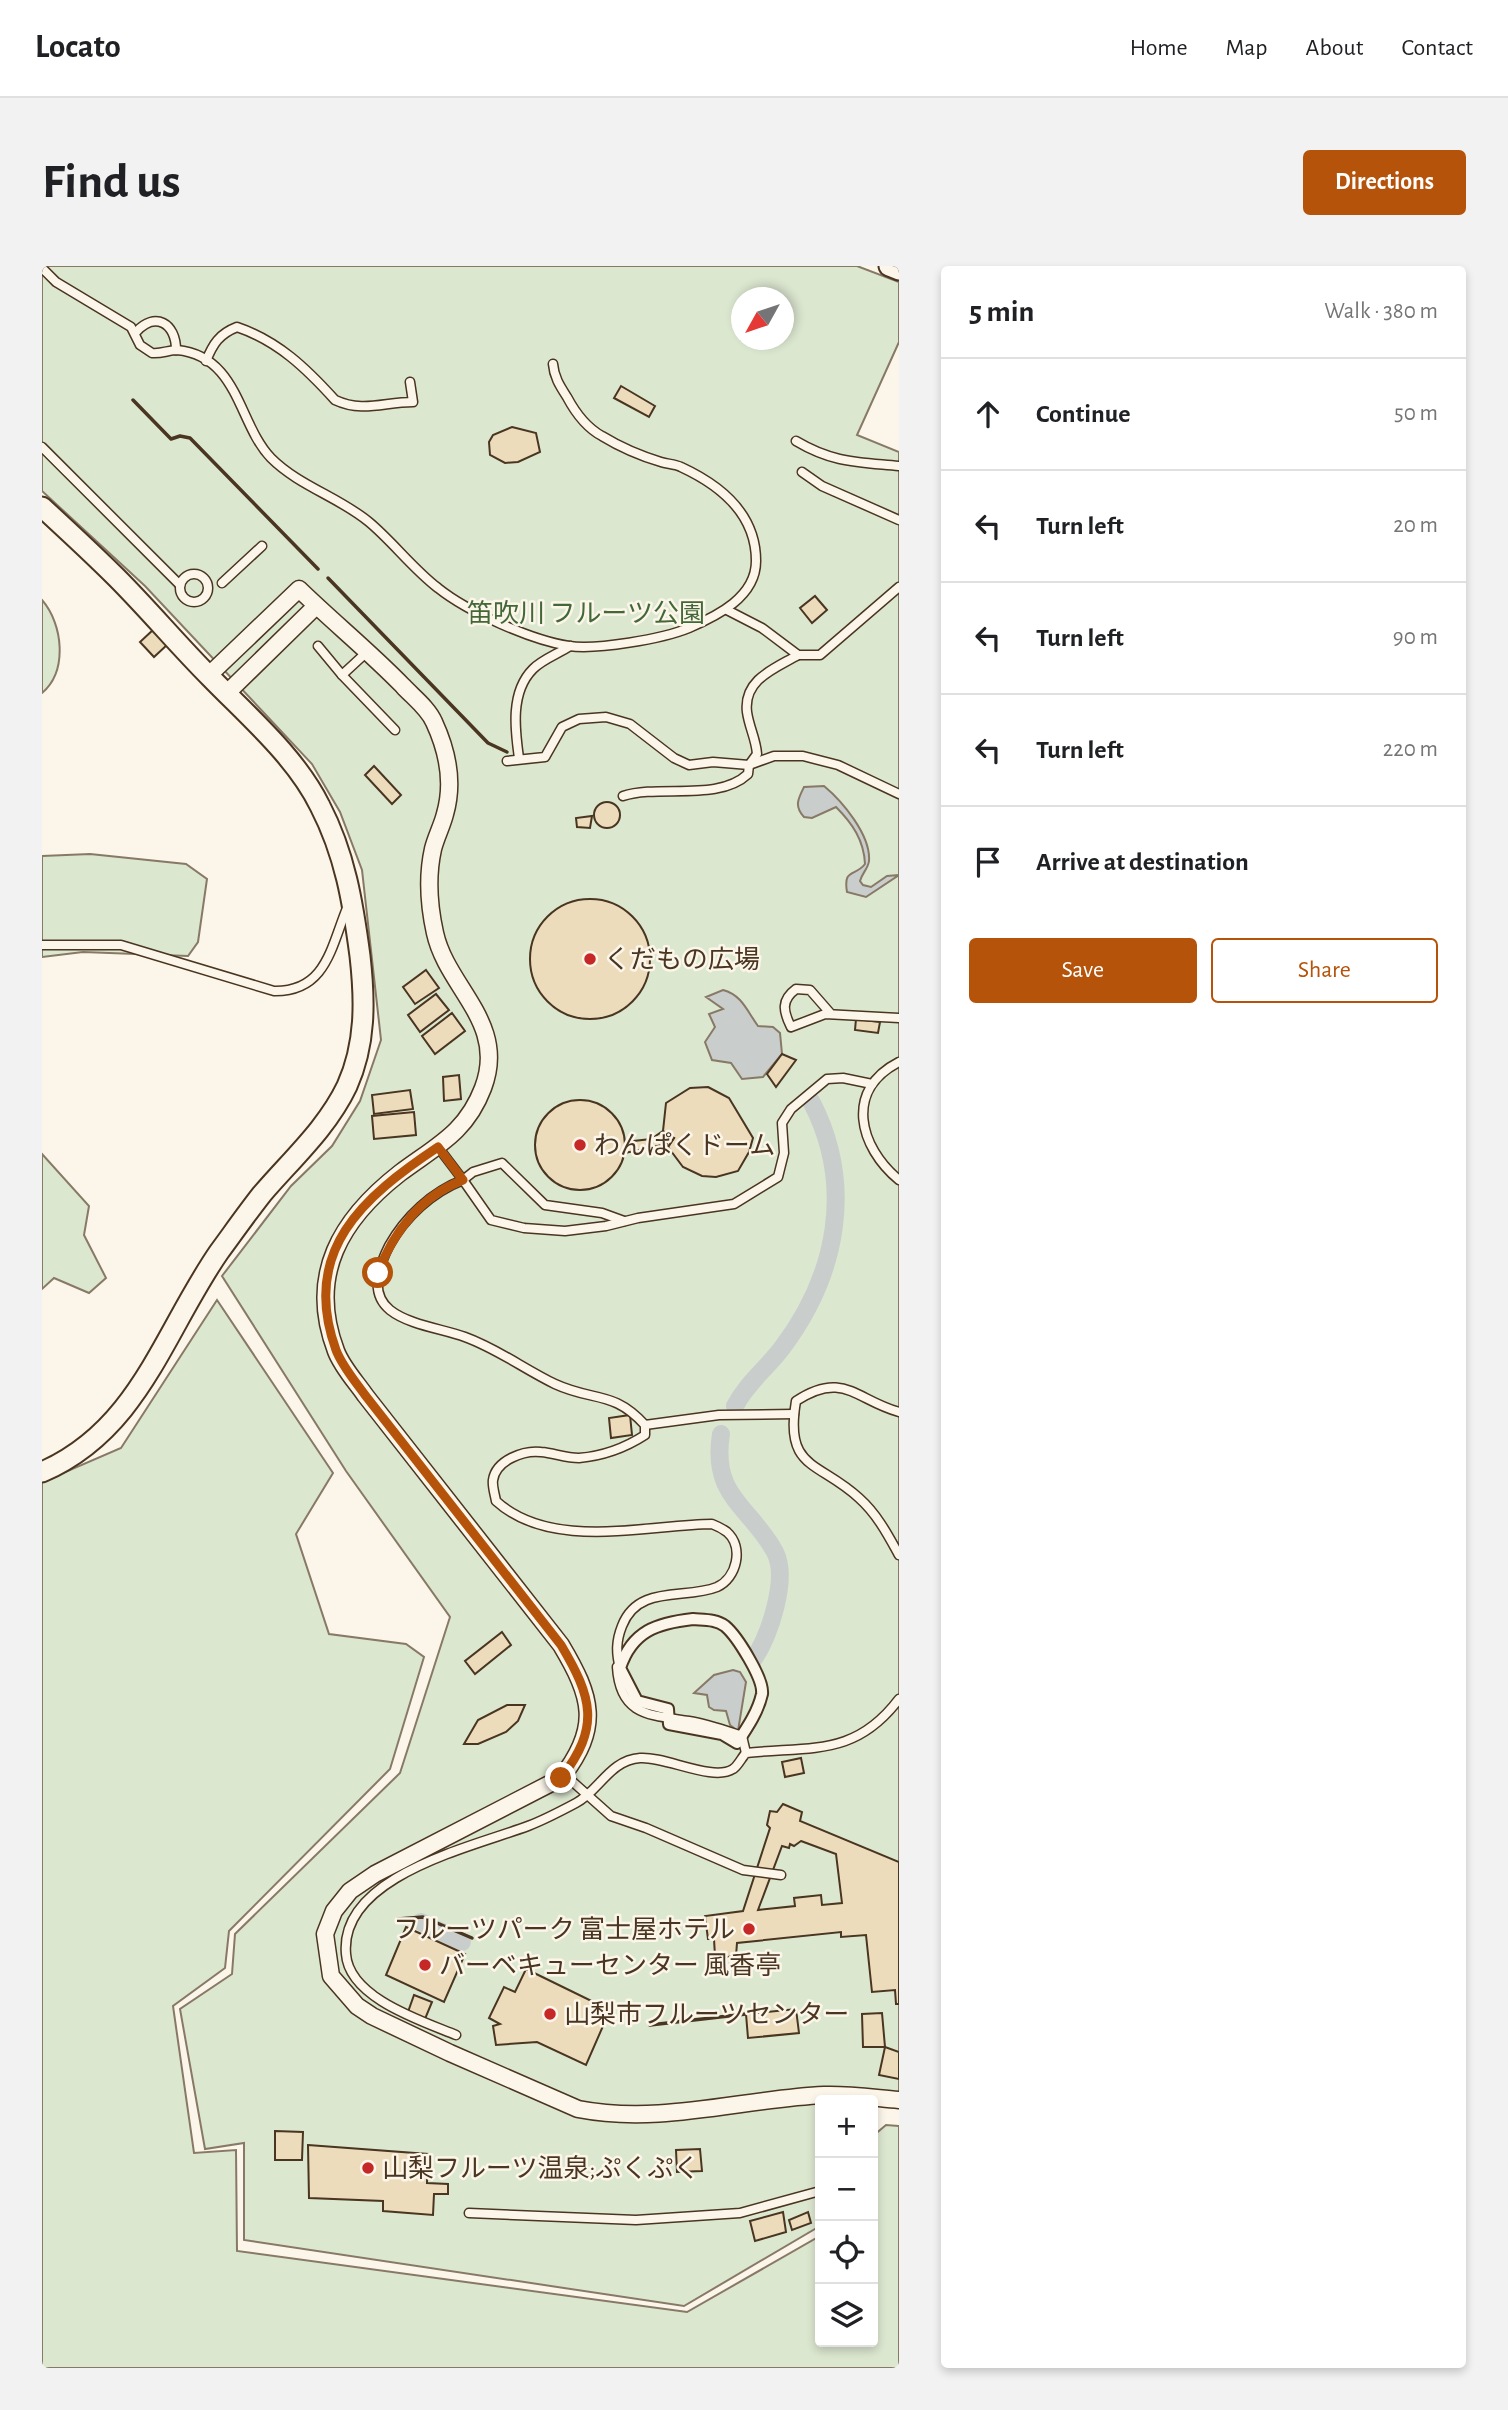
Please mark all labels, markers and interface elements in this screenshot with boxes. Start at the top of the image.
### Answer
text: Locato [35,31,121,64]
text: Home [1130,36,1188,60]
text: Map [1226,36,1268,60]
text: About [1306,36,1363,60]
text: Contact [1401,36,1473,60]
button: Directions [1303,150,1466,215]
text: Find us [42,158,181,207]
north arrow [731,287,794,350]
text: 5 min [969,297,1034,327]
text: Walk · 380 m [1324,300,1438,323]
icon: ahead [969,395,1007,433]
text: Continue [1036,401,1131,427]
text: 50 m [1394,402,1438,425]
icon: left [969,507,1007,545]
text: Turn left [1036,513,1124,539]
text: 20 m [1393,514,1438,537]
park label: 笛吹川 フルーツ公園 [467,599,705,627]
icon: left [969,619,1007,657]
text: Turn left [1036,625,1124,651]
text: 90 m [1393,626,1438,649]
icon: left [969,731,1007,769]
text: Turn left [1036,737,1124,763]
text: 220 m [1383,738,1438,761]
icon: arrive [969,843,1007,881]
text: Arrive at destination [1036,849,1249,875]
button: Save [969,938,1197,1003]
button: Share [1211,938,1438,1003]
place label: くだもの広場 [604,946,760,973]
marker: くだもの広場 [582,951,598,967]
place label: わんぱくドーム [594,1132,775,1159]
marker: わんぱくドーム [572,1137,588,1153]
route start [362,1257,393,1288]
route end [545,1762,576,1793]
place label: フルーツパーク 富士屋ホテル [393,1916,735,1943]
marker: フルーツパーク 富士屋ホテル [741,1921,757,1937]
place label: バーベキューセンター 風香亭 [439,1951,781,1979]
marker: バーベキューセンター 風香亭 [417,1957,433,1973]
place label: 山梨市フルーツセンター [564,2001,849,2028]
marker: 山梨市フルーツセンター [542,2006,558,2022]
map controls [815,2095,878,2347]
button: + [815,2095,878,2158]
place label: 山梨フルーツ温泉;ぷくぷく [382,2155,699,2182]
button: − [815,2158,878,2221]
marker: 山梨フルーツ温泉;ぷくぷく [360,2160,376,2176]
button: locate [815,2221,878,2284]
button: layers [815,2284,878,2347]

